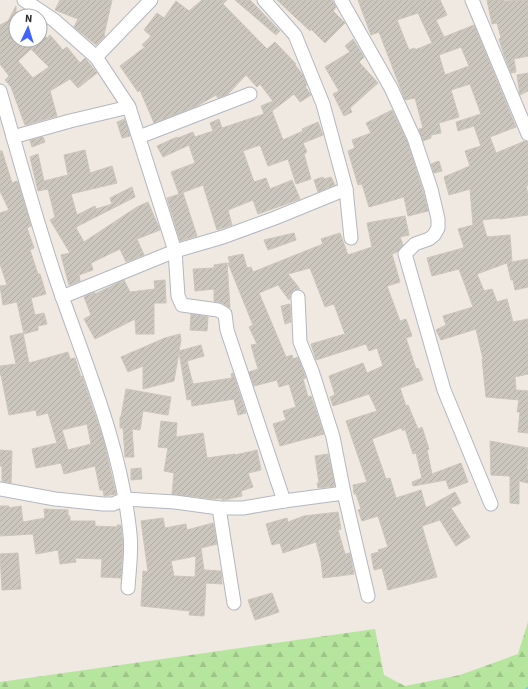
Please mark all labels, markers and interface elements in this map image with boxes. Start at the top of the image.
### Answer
north arrow [8,8,48,48]
text: N [24,11,33,26]

